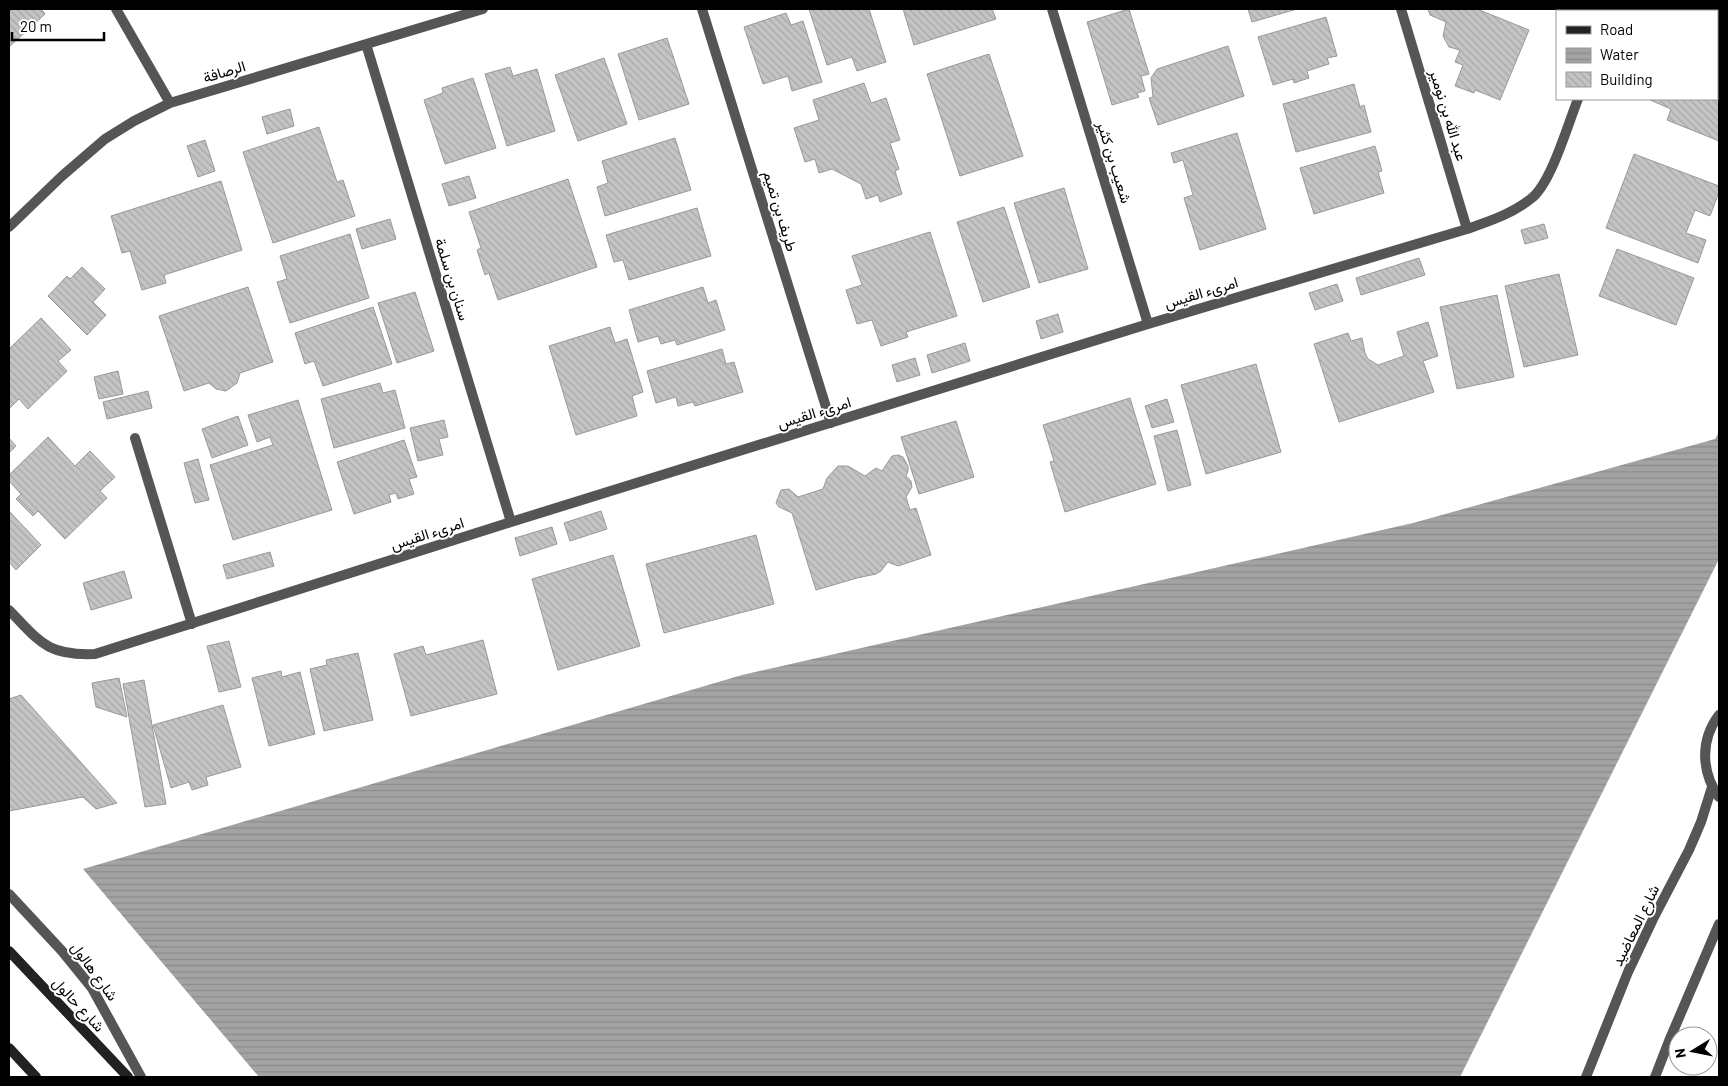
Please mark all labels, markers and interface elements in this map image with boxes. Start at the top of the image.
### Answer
scale bar [12,10,105,42]
legend [1556,10,1718,100]
text: 20 m [20,17,52,35]
text: Road [1600,20,1633,38]
text: Water [1600,45,1639,63]
street label: الرصافة [201,56,248,87]
street label: عبد الله بن نومير [1424,66,1472,164]
text: Building [1600,70,1653,88]
street label: شعيب بن كثير [1092,118,1136,206]
street label: طريف بن تميم [758,168,802,254]
street label: سنان بن سلمة [430,236,474,323]
street label: امرىء القيس [1162,272,1241,314]
street label: امرىء القيس [775,392,854,434]
street label: امرىء القيس [388,513,467,555]
street label: شارع المعاضيد [1608,881,1665,970]
street label: شارع هالول [65,938,122,1006]
street label: شارع حالول [47,973,109,1037]
north arrow [1668,1026,1718,1076]
text: N [1671,1047,1689,1059]

